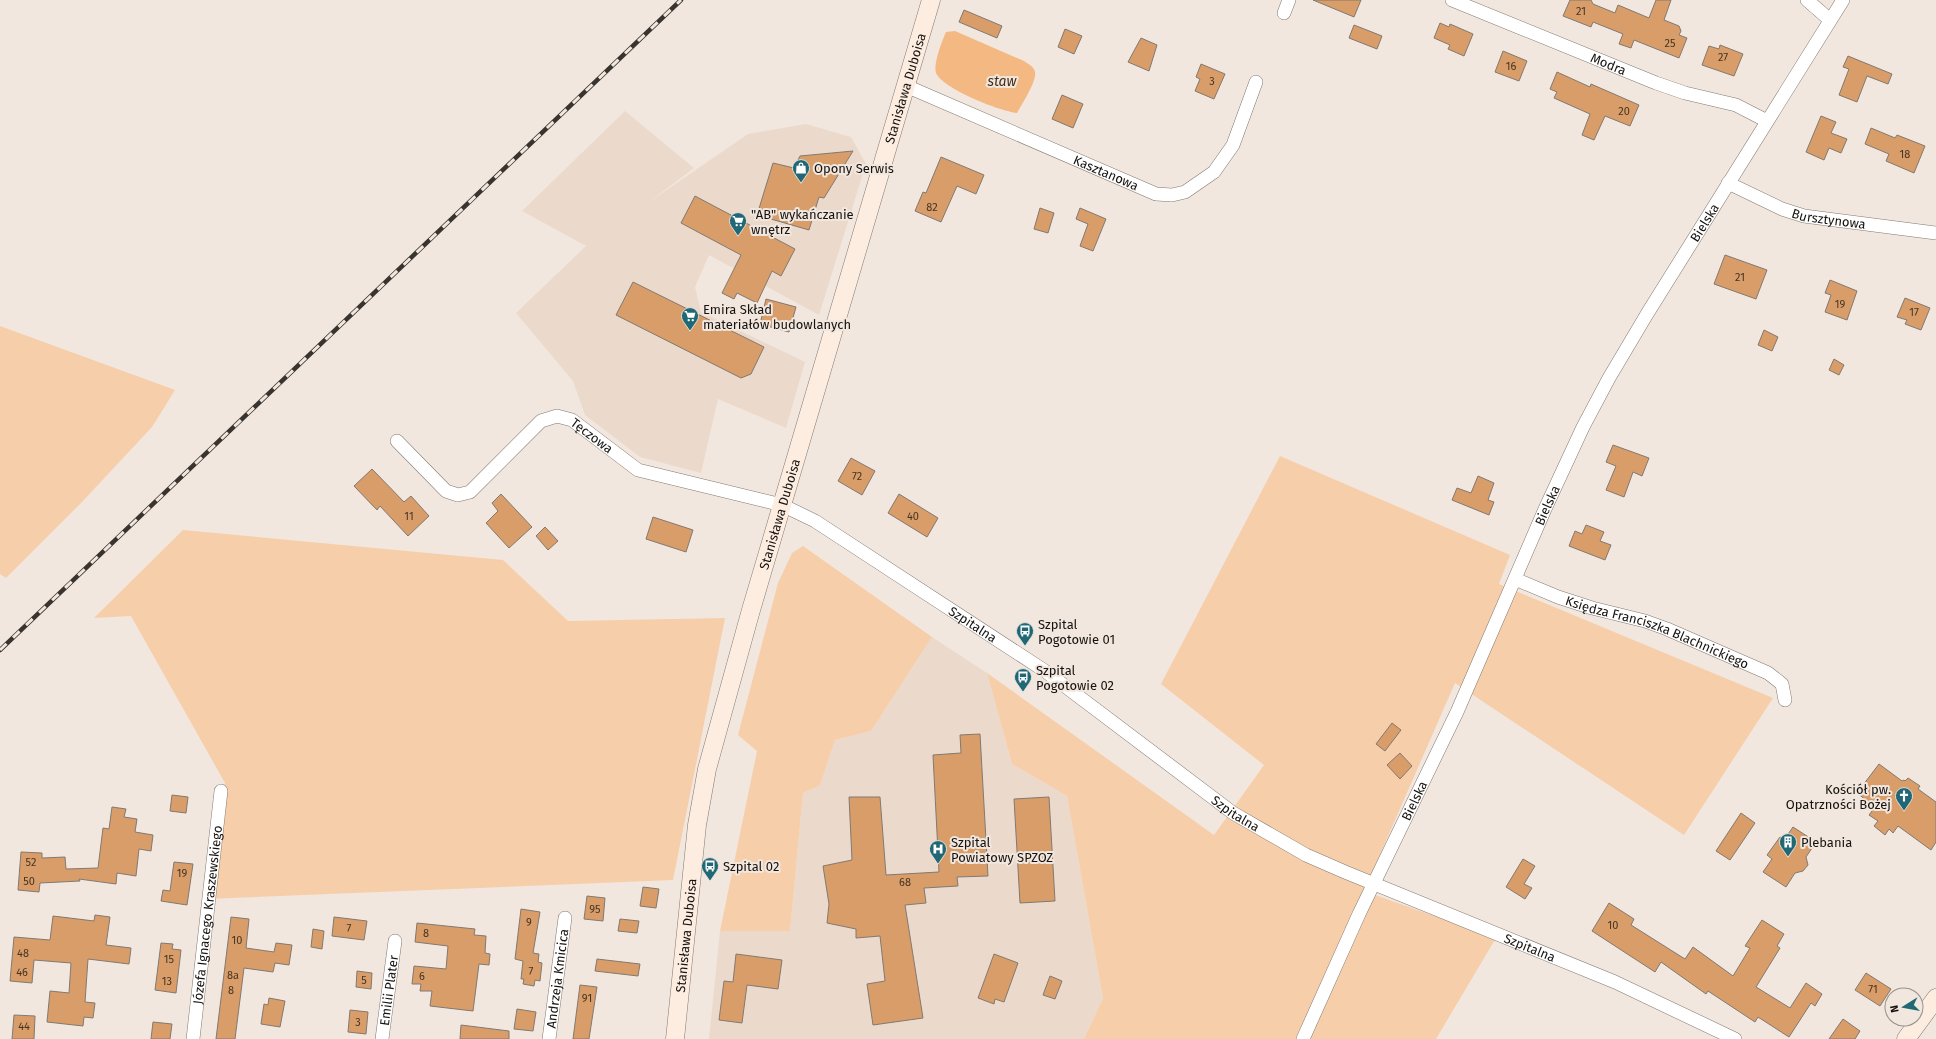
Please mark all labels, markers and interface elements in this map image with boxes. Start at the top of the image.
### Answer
house number: 21 [1576,5,1586,18]
street label: Stanisława Duboisa [882,31,928,145]
house number: 25 [1665,37,1676,50]
street label: Modra [1589,50,1629,78]
house number: 27 [1718,51,1728,64]
house number: 16 [1506,60,1516,73]
water label: staw [986,73,1018,90]
house number: 3 [1209,75,1215,88]
house number: 20 [1618,105,1630,118]
house number: 18 [1900,148,1910,161]
street label: Kasztanowa [1071,152,1141,193]
shop icon: Opony Serwis [791,158,811,183]
place label: Opony Serwis [814,161,894,176]
house number: 82 [926,201,938,214]
street label: Bielska [1687,201,1722,244]
street label: Bursztynowa [1790,205,1867,231]
place label: "AB" wykańczanie wnętrz [751,207,854,237]
supermarket icon: "AB" wykańczanie wnętrz [728,211,748,236]
house number: 21 [1735,271,1745,284]
house number: 19 [1835,298,1845,311]
place label: Emira Skład materiałów budowlanych [703,302,851,332]
supermarket icon: Emira Skład materiałów budowlanych [680,306,700,331]
house number: 17 [1909,306,1919,319]
street label: Tęczowa [568,415,616,456]
street label: Stanisława Duboisa [756,457,803,571]
house number: 72 [852,470,862,483]
street label: Bielska [1531,483,1562,527]
house number: 11 [404,510,414,523]
house number: 40 [907,510,919,523]
street label: Księdza Franciszka Blachnickiego [1564,592,1751,671]
street label: Szpitalna [946,603,1000,645]
place label: Szpital Pogotowie 01 [1038,617,1115,647]
bus stop icon: Szpital Pogotowie 01 [1015,621,1035,646]
place label: Szpital Pogotowie 02 [1036,663,1114,693]
bus stop icon: Szpital Pogotowie 02 [1013,667,1033,692]
street label: Bielska [1398,778,1430,823]
place label: Kościół pw. Opatrzności Bożej [1786,782,1891,812]
church icon: Kościół pw. Opatrzności Bożej [1894,786,1914,811]
street label: Szpitalna [1209,792,1262,834]
street label: Józefa Ignacego Kraszewskiego [189,825,225,1005]
building icon: Plebania [1778,832,1798,857]
place label: Szpital Powiatowy SPZOZ [951,835,1053,865]
place label: Plebania [1801,835,1852,850]
hospital icon: Szpital Powiatowy SPZOZ [928,839,948,864]
house number: 52 [26,856,36,869]
bus stop icon: Szpital 02 [700,856,720,881]
place label: Szpital 02 [723,859,779,874]
house number: 19 [177,867,187,880]
house number: 50 [23,875,35,888]
house number: 68 [899,876,911,889]
street label: Stanisława Duboisa [672,878,699,993]
house number: 95 [589,903,601,916]
house number: 9 [526,916,532,929]
house number: 10 [1608,919,1618,932]
house number: 7 [347,922,352,935]
house number: 8 [423,927,429,940]
street label: Andrzeja Kmicica [543,928,571,1029]
street label: Szpitalna [1502,930,1558,964]
house number: 10 [232,934,242,947]
house number: 48 [17,947,29,960]
house number: 15 [164,953,175,966]
street label: Emilii Plater [376,954,401,1027]
house number: 7 [529,965,534,978]
house number: 46 [16,966,28,979]
house number: 8a [227,969,239,982]
house number: 6 [419,970,425,983]
house number: 5 [361,974,367,987]
house number: 13 [162,975,172,988]
house number: 71 [1868,983,1878,996]
house number: 8 [228,984,234,997]
north arrow [1884,987,1924,1027]
house number: 91 [582,992,592,1005]
text: N [1888,1004,1902,1014]
house number: 3 [355,1016,361,1029]
house number: 44 [18,1020,30,1033]

